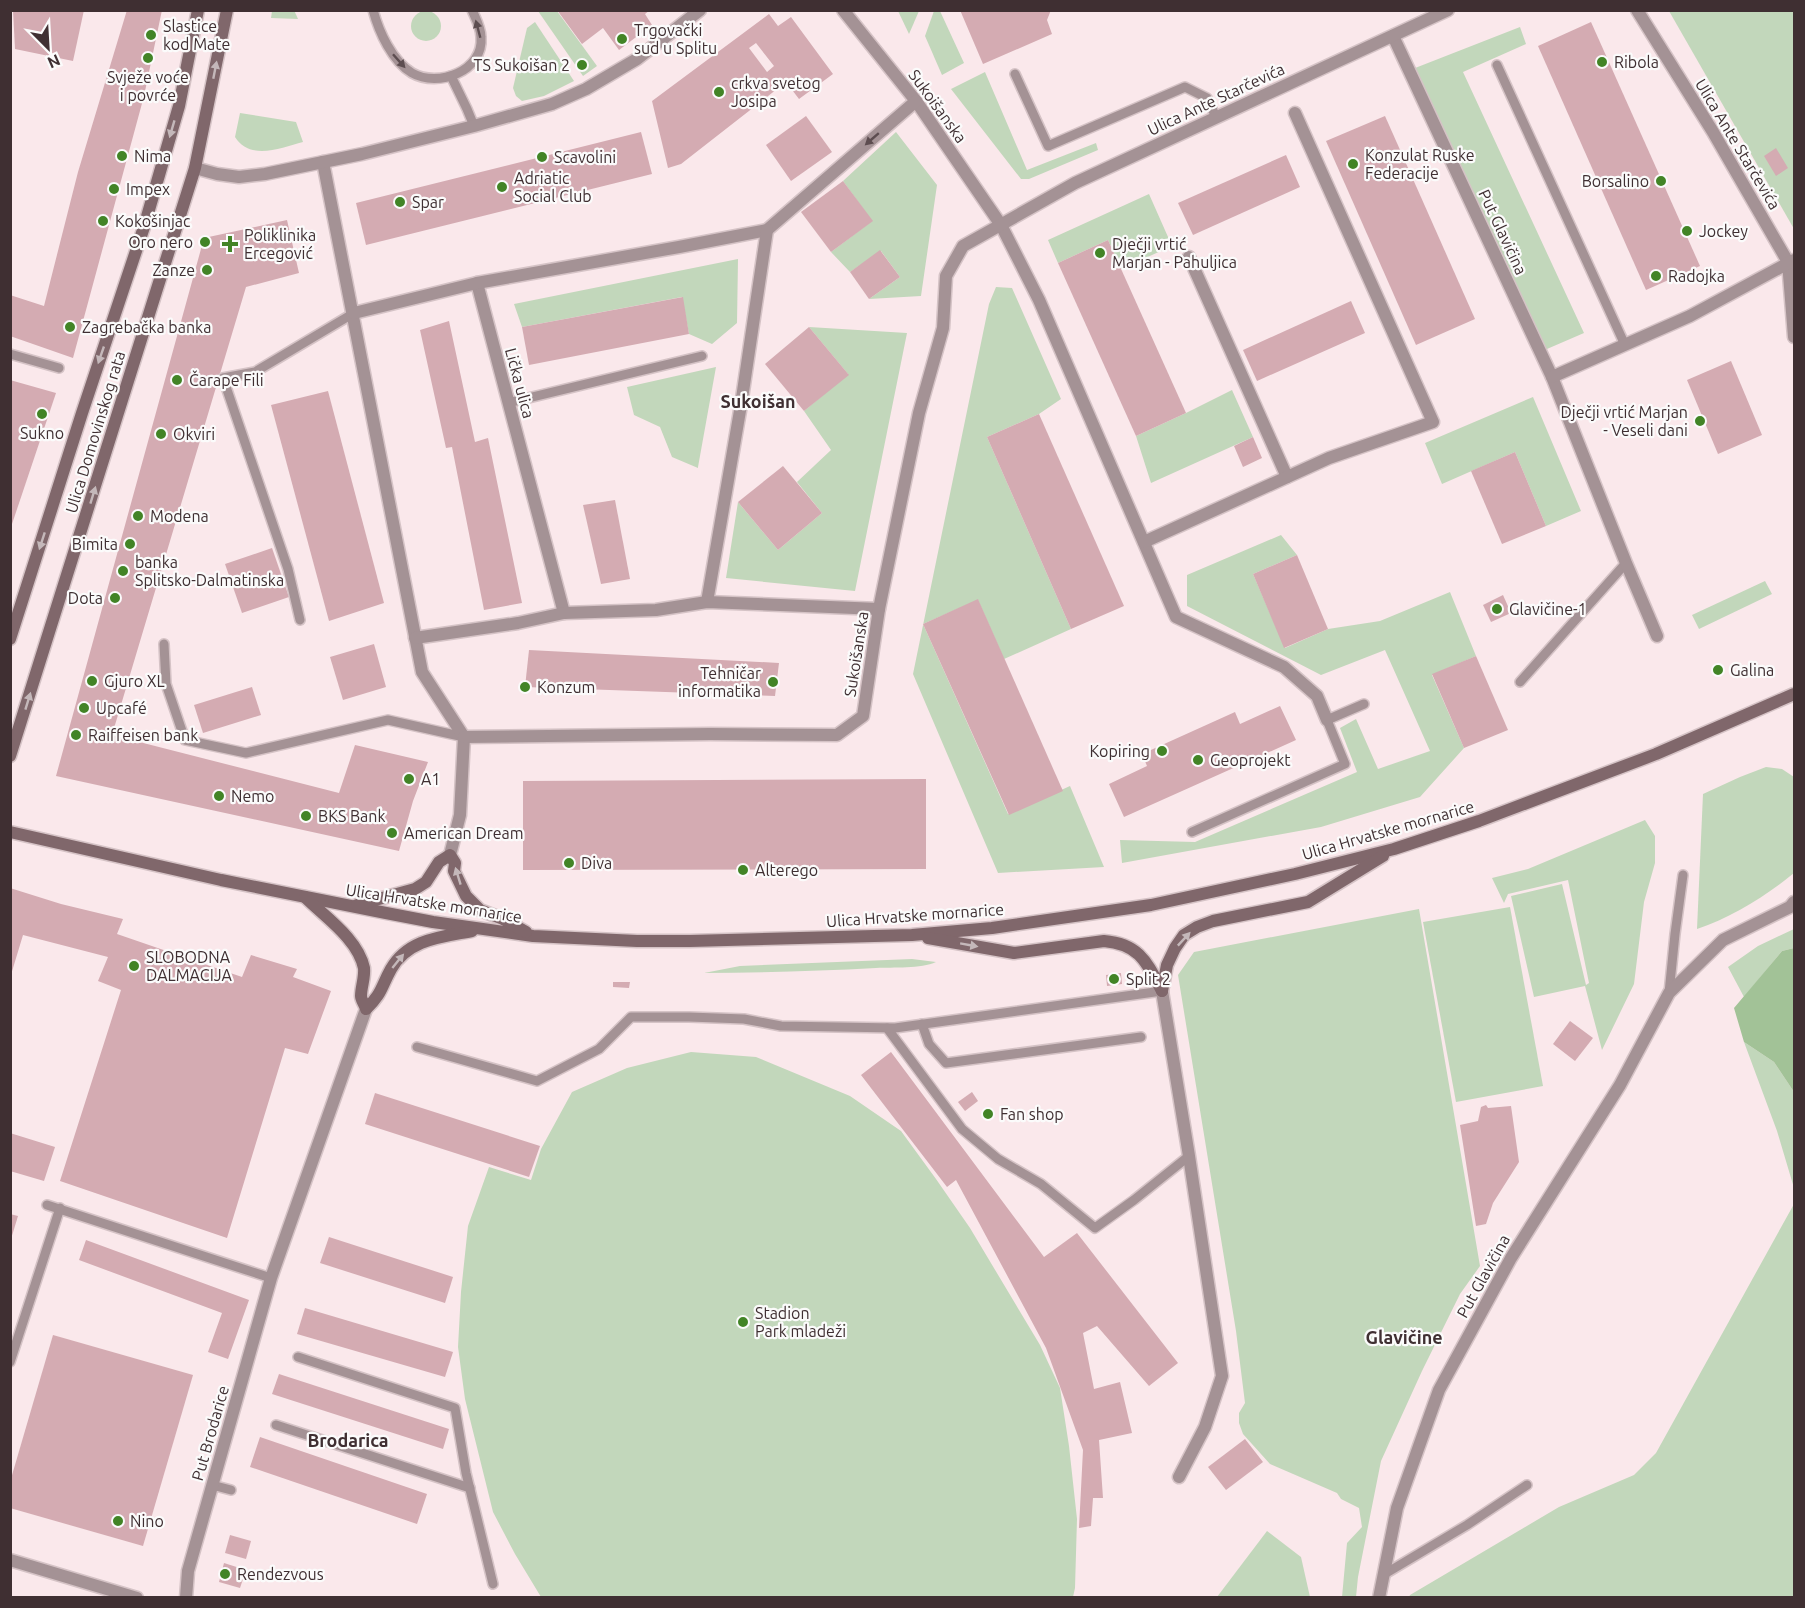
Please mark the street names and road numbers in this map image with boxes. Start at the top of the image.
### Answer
street label: Ulica Ante Starčevića [1145,59,1287,139]
street label: Sukoišanska [905,66,971,146]
street label: Ulica Ante Starčevića [1692,75,1784,213]
street label: Put Glavičina [1475,186,1531,278]
street label: Lička ulica [502,346,538,420]
street label: Ulica Domovinskog rata [62,349,128,515]
street label: Sukoišanska [840,610,872,698]
street label: Ulica Hrvatske mornarice [1300,797,1476,863]
street label: Ulica Hrvatske mornarice [345,880,523,926]
street label: Ulica Hrvatske mornarice [825,900,1005,930]
street label: Put Glavičina [1453,1231,1513,1321]
street label: Put Brodarice [188,1383,232,1483]

